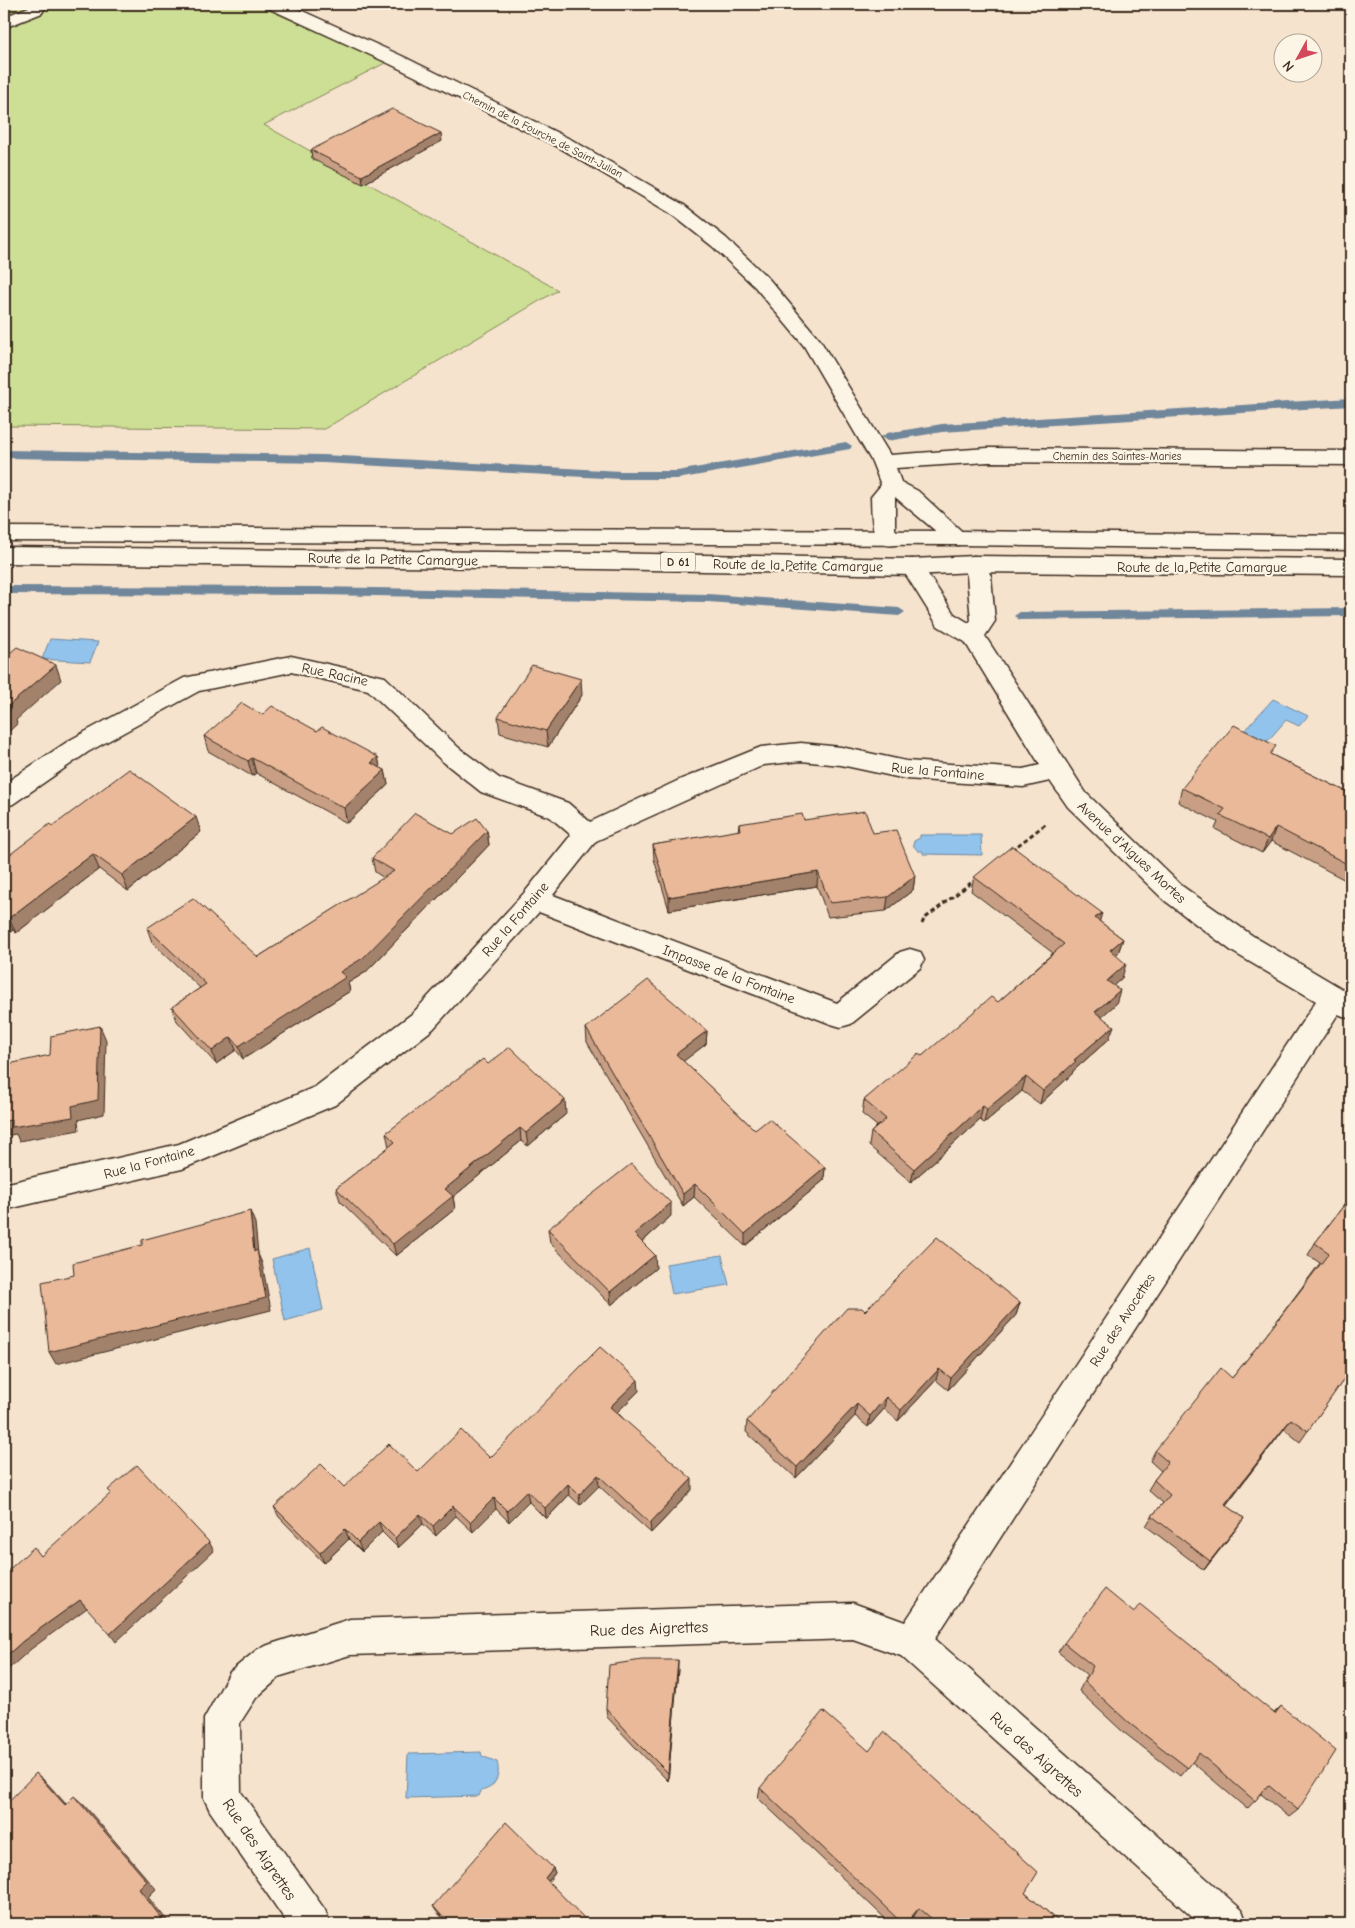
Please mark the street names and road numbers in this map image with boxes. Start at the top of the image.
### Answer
street label: Chemin de la Fourche de Saint-Julian [460,88,625,181]
street label: Chemin des Saintes-Maries [1053,450,1182,463]
street label: Route de la Petite Camargue [308,550,478,569]
road number: D 61 [660,552,696,572]
street label: Route de la Petite Camargue [713,556,883,575]
street label: Route de la Petite Camargue [1117,559,1287,576]
street label: Rue Racine [300,659,370,690]
street label: Rue la Fontaine [891,759,985,784]
street label: Avenue d'Aigues Mortes [1074,798,1190,907]
street label: Rue la Fontaine [478,879,552,960]
street label: Impasse de la Fontaine [660,941,797,1008]
street label: Rue la Fontaine [102,1142,196,1183]
street label: Rue des Avocettes [1086,1270,1159,1370]
street label: Rue des Aigrettes [590,1618,709,1640]
street label: Rue des Aigrettes [986,1708,1087,1801]
street label: Rue des Aigrettes [219,1795,300,1904]

